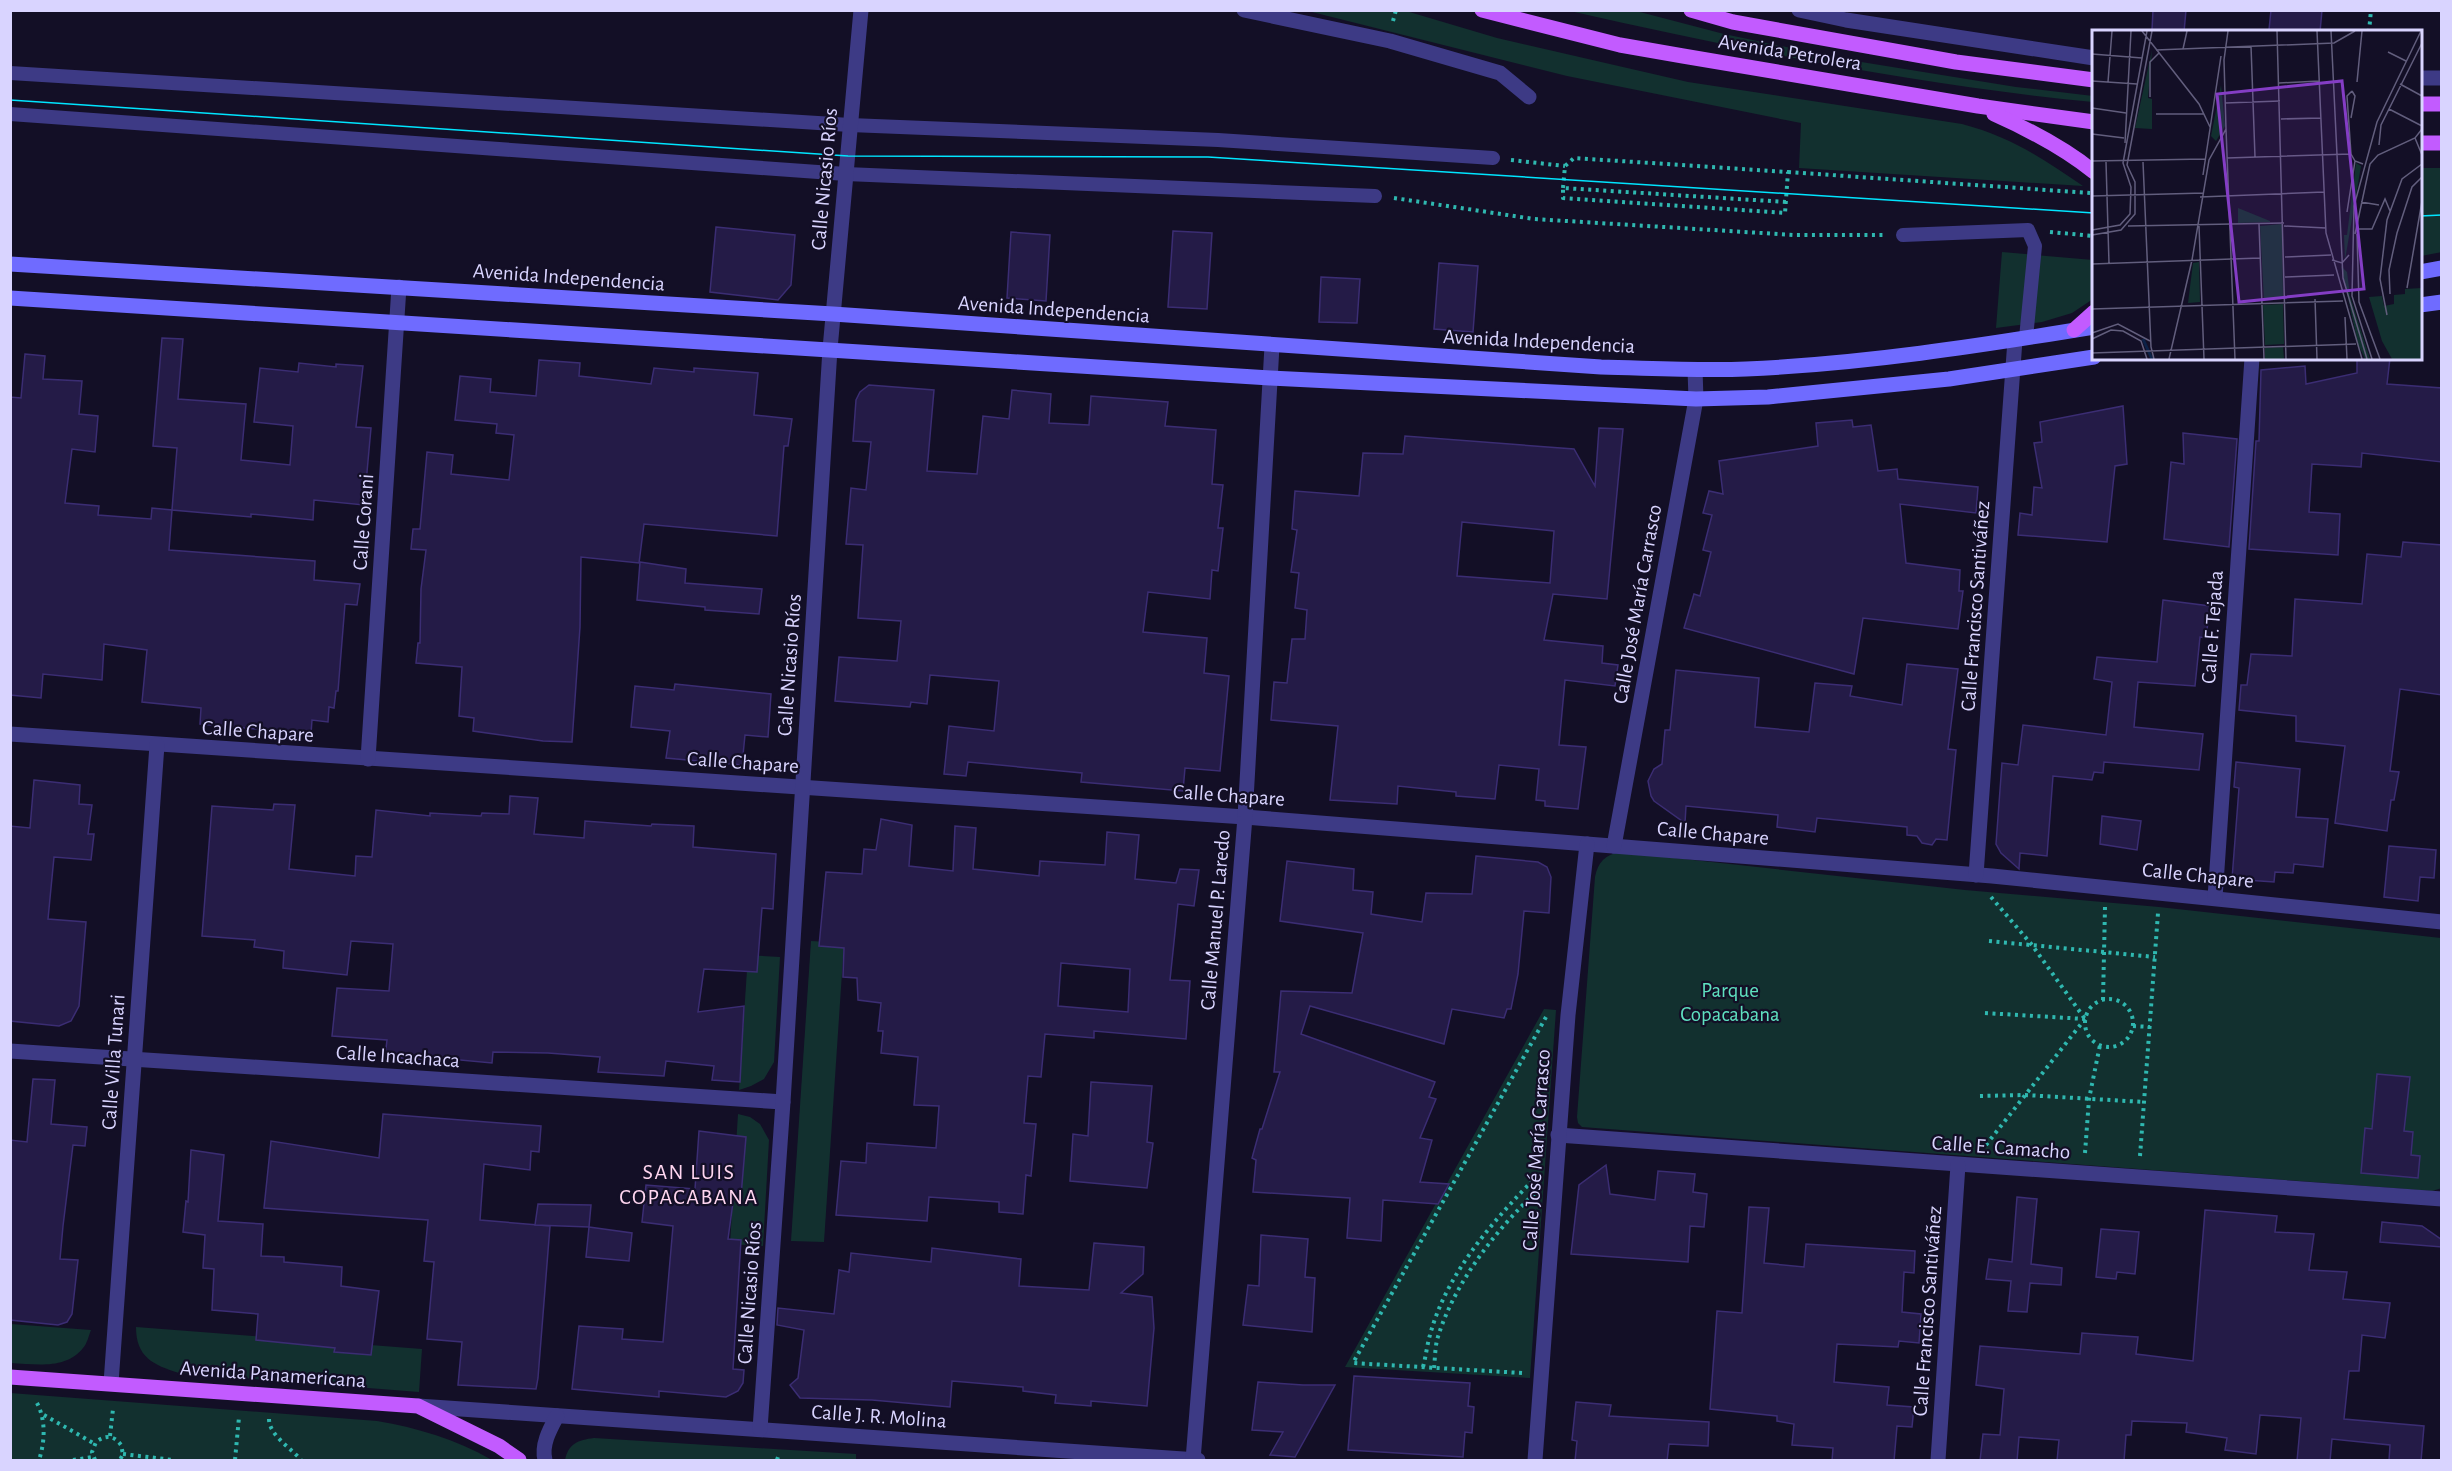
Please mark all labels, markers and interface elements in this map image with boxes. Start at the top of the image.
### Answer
inset map [2092,30,2422,360]
street label: Avenida Petrolera [1717,31,1863,74]
street label: Calle Nicasio Ríos [808,107,841,251]
street label: Avenida Independencia [472,260,666,295]
street label: Avenida Independencia [957,292,1151,327]
street label: Avenida Independencia [1442,326,1636,357]
street label: Calle Corani [350,473,377,571]
street label: Calle Francisco Santiváñez [1958,500,1993,712]
street label: Calle José María Carrasco [1610,503,1665,705]
street label: Calle F. Tejada [2198,569,2227,685]
street label: Calle Nicasio Ríos [774,593,805,737]
street label: Calle Chapare [201,717,315,746]
street label: Calle Chapare [686,748,800,777]
street label: Calle Chapare [1172,781,1286,810]
street label: Calle Chapare [1656,818,1770,849]
street label: Calle Manuel P. Laredo [1197,829,1234,1011]
street label: Calle Chapare [2141,859,2255,892]
park label: Parque Copacabana [1680,980,1780,1025]
street label: Calle Villa Tunari [98,993,129,1131]
street label: Calle Incachaca [335,1042,461,1071]
street label: Calle José María Carrasco [1519,1049,1554,1252]
street label: Calle E. Camacho [1931,1132,2071,1163]
district label: SAN LUIS COPACABANA [619,1161,759,1208]
street label: Calle Francisco Santiváñez [1910,1205,1945,1417]
street label: Calle Nicasio Ríos [734,1221,765,1365]
street label: Avenida Panamericana [179,1358,367,1391]
street label: Calle J. R. Molina [811,1401,948,1432]

